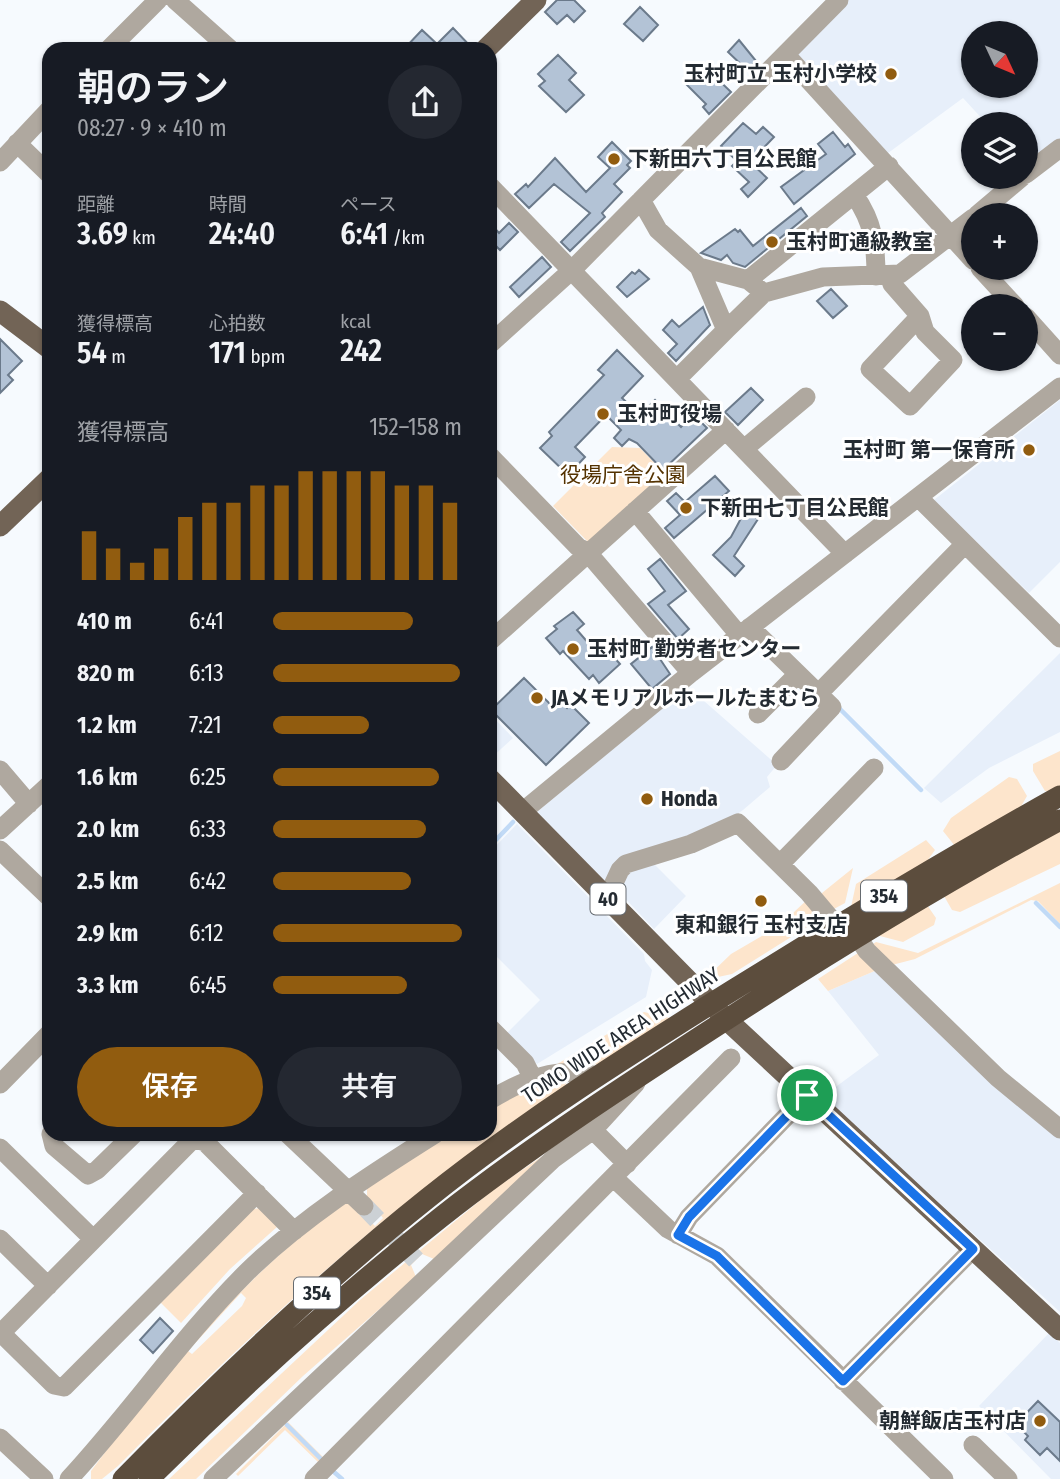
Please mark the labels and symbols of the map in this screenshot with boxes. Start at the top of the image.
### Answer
north arrow [961,21,1038,98]
place label: 玉村町立 玉村小学校 [684,61,877,87]
marker: 玉村町立 玉村小学校 [883,66,899,82]
place label: 下新田六丁目公民館 [628,146,817,172]
marker: 下新田六丁目公民館 [606,151,622,167]
place label: 玉村町通級教室 [786,229,933,255]
marker: 玉村町通級教室 [764,234,780,250]
place label: 玉村町役場 [617,401,722,427]
marker: 玉村町役場 [595,406,611,422]
place label: 玉村町 第一保育所 [843,437,1015,463]
marker: 玉村町 第一保育所 [1021,442,1037,458]
park label: 役場庁舎公園 [560,462,686,488]
place label: 下新田七丁目公民館 [700,495,889,521]
marker: 下新田七丁目公民館 [678,500,694,516]
place label: 玉村町 勤労者センター [587,636,801,662]
marker: 玉村町 勤労者センター [565,641,581,657]
place label: JAメモリアルホールたまむら [550,685,820,711]
marker: JAメモリアルホールたまむら [529,690,545,706]
place label: Honda [661,786,718,812]
marker: Honda [639,791,655,807]
road number: 354 [861,880,907,912]
road number: 40 [590,884,626,914]
marker: 東和銀行 玉村支店 [753,893,769,909]
place label: 東和銀行 玉村支店 [675,912,847,938]
street label: TOMO WIDE AREA HIGHWAY [517,961,725,1109]
pin [777,1065,837,1125]
road number: 354 [294,1278,340,1308]
place label: 朝鮮飯店玉村店 [879,1408,1026,1434]
marker: 朝鮮飯店玉村店 [1032,1413,1048,1429]

